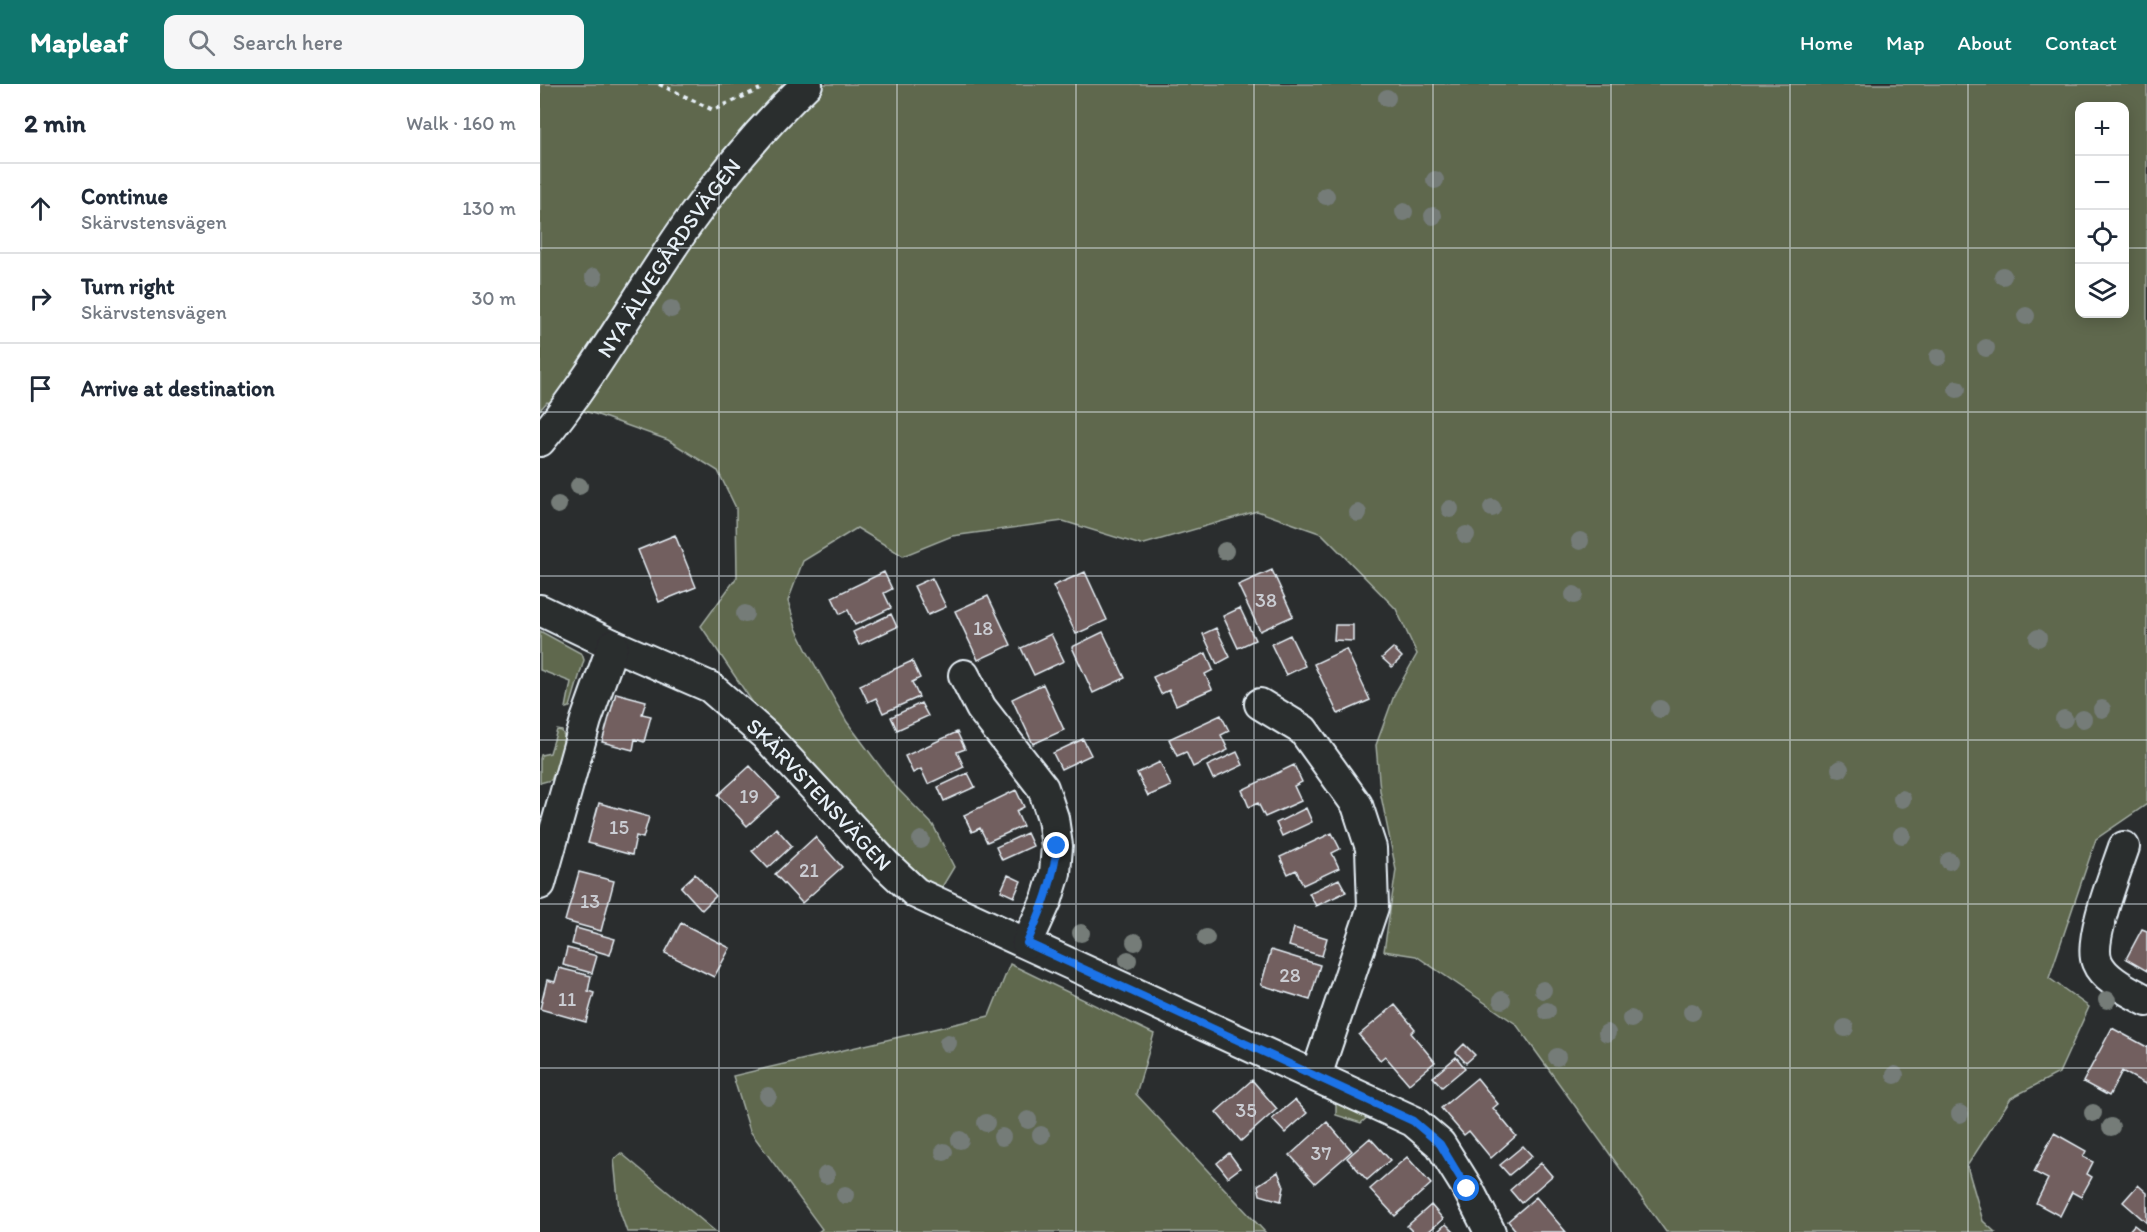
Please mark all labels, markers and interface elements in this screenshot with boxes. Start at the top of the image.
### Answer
search box [164,15,584,69]
text: Mapleaf [30,25,128,59]
icon: search [185,26,218,59]
text: Search here [233,29,343,56]
text: Home [1800,30,1853,55]
text: Map [1886,30,1925,55]
text: About [1958,30,2012,55]
text: Contact [2045,30,2117,55]
map controls [2075,102,2129,318]
button: + [2075,102,2129,156]
text: 2 min [24,107,86,139]
text: Walk · 160 m [406,111,516,135]
street label: NYA ÄLVEGÅRDSVÄGEN [591,153,747,363]
button: − [2075,156,2129,210]
text: Continue [81,183,168,210]
icon: ahead [24,192,57,225]
text: 130 m [462,196,516,220]
text: Skärvstensvägen [81,210,227,234]
button: locate [2075,210,2129,264]
button: layers [2075,264,2129,318]
text: Turn right [81,273,175,300]
icon: right [24,282,57,315]
text: 30 m [471,286,516,310]
text: Skärvstensvägen [81,300,227,324]
icon: arrive [24,372,57,405]
text: Arrive at destination [81,375,275,402]
house number: 38 [1255,588,1277,612]
house number: 18 [973,616,993,640]
street label: SKÄRVSTENSVÄGEN [741,712,897,877]
house number: 19 [739,784,759,808]
house number: 15 [609,815,629,839]
route end [1043,832,1069,858]
house number: 21 [799,858,819,882]
house number: 13 [580,889,600,913]
house number: 28 [1279,963,1301,987]
house number: 11 [558,987,576,1011]
house number: 35 [1235,1098,1257,1122]
house number: 37 [1311,1141,1331,1165]
route start [1453,1175,1479,1201]

